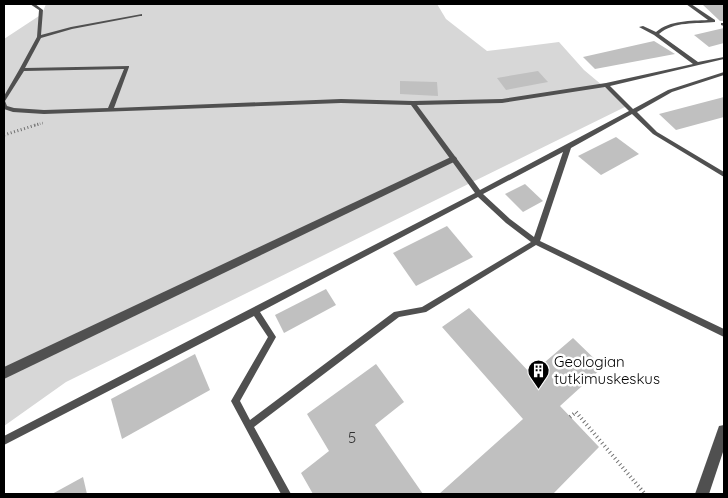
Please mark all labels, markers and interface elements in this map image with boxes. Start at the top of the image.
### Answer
place label: Geologian tutkimuskeskus [554,352,660,388]
building icon: Geologian tutkimuskeskus [526,359,550,390]
house number: 5 [348,428,356,447]

